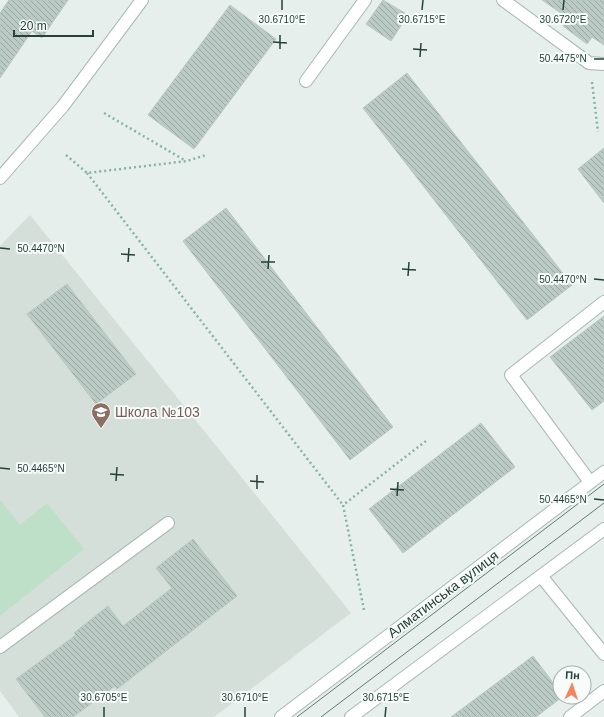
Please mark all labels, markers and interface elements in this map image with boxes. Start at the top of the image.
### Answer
scale bar [14,12,93,38]
text: 30.6710°E [259,14,306,25]
text: 30.6715°E [399,14,446,25]
text: 30.6720°E [540,14,587,25]
text: 20 m [20,19,47,33]
text: 50.4475°N [539,53,587,64]
text: 50.4470°N [17,243,65,254]
text: 50.4470°N [539,274,587,285]
school or university icon: Школа №103 [90,401,112,429]
place label: Школа №103 [115,404,200,420]
text: 50.4465°N [17,463,65,474]
text: 50.4465°N [539,494,587,505]
street label: Алматинська вулиця [385,547,501,641]
north arrow [552,665,592,705]
text: Пн [565,669,580,681]
text: 30.6705°E [81,692,128,703]
text: 30.6710°E [222,692,269,703]
text: 30.6715°E [363,692,410,703]

